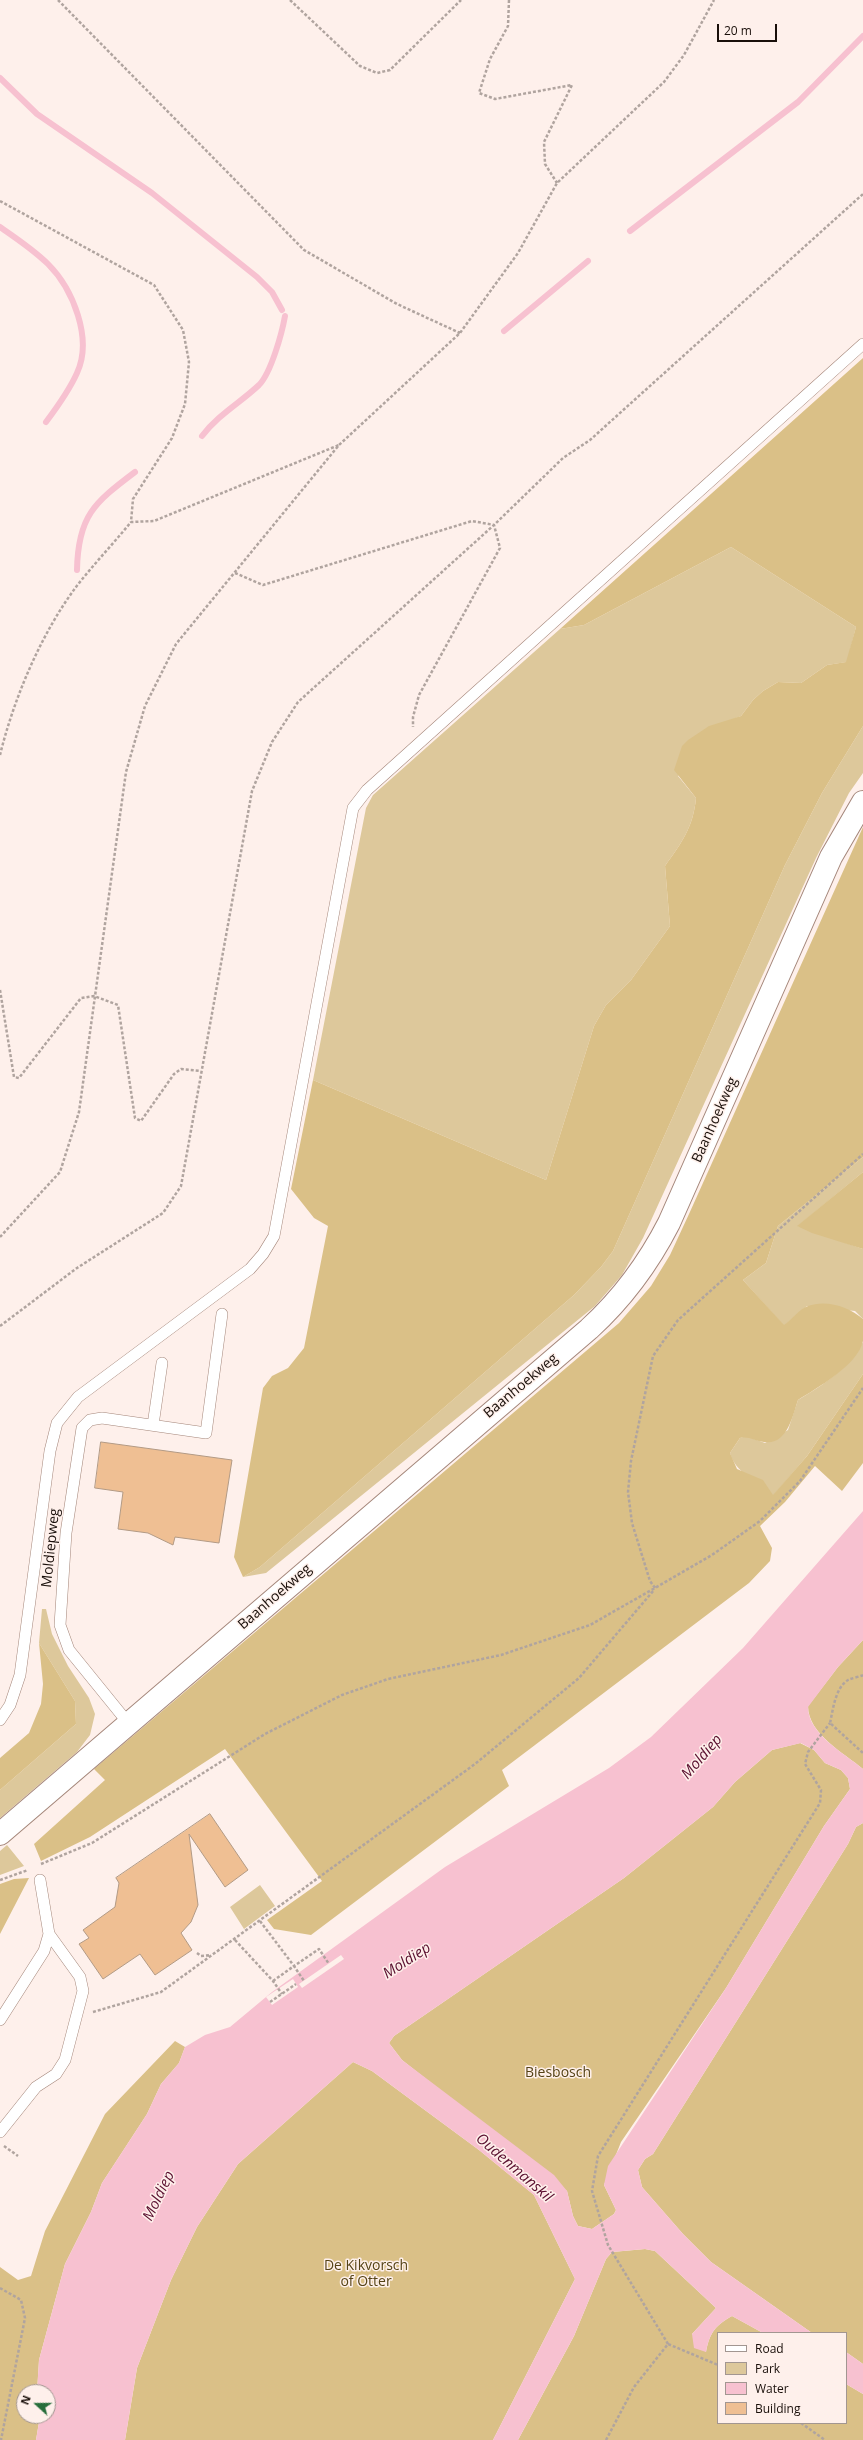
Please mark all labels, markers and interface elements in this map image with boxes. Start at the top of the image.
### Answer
scale bar [719,16,779,42]
text: 20 m [724,22,752,39]
street label: Baanhoekweg [689,1075,741,1165]
street label: Baanhoekweg [480,1350,562,1422]
street label: Moldiepweg [38,1508,64,1588]
street label: Baanhoekweg [235,1561,315,1633]
water label: Moldiep [678,1731,726,1783]
water label: Moldiep [380,1939,434,1983]
park label: Biesbosch [525,2065,591,2081]
water label: Oudenmanskil [472,2130,556,2206]
water label: Moldiep [139,2168,179,2224]
park label: De Kikvorsch of Otter [324,2258,408,2290]
legend [717,2332,847,2424]
text: Road [755,2340,784,2357]
text: Park [755,2360,780,2377]
text: Water [755,2380,789,2397]
north arrow [16,2384,56,2424]
text: N [17,2393,34,2407]
text: Building [755,2400,800,2417]

